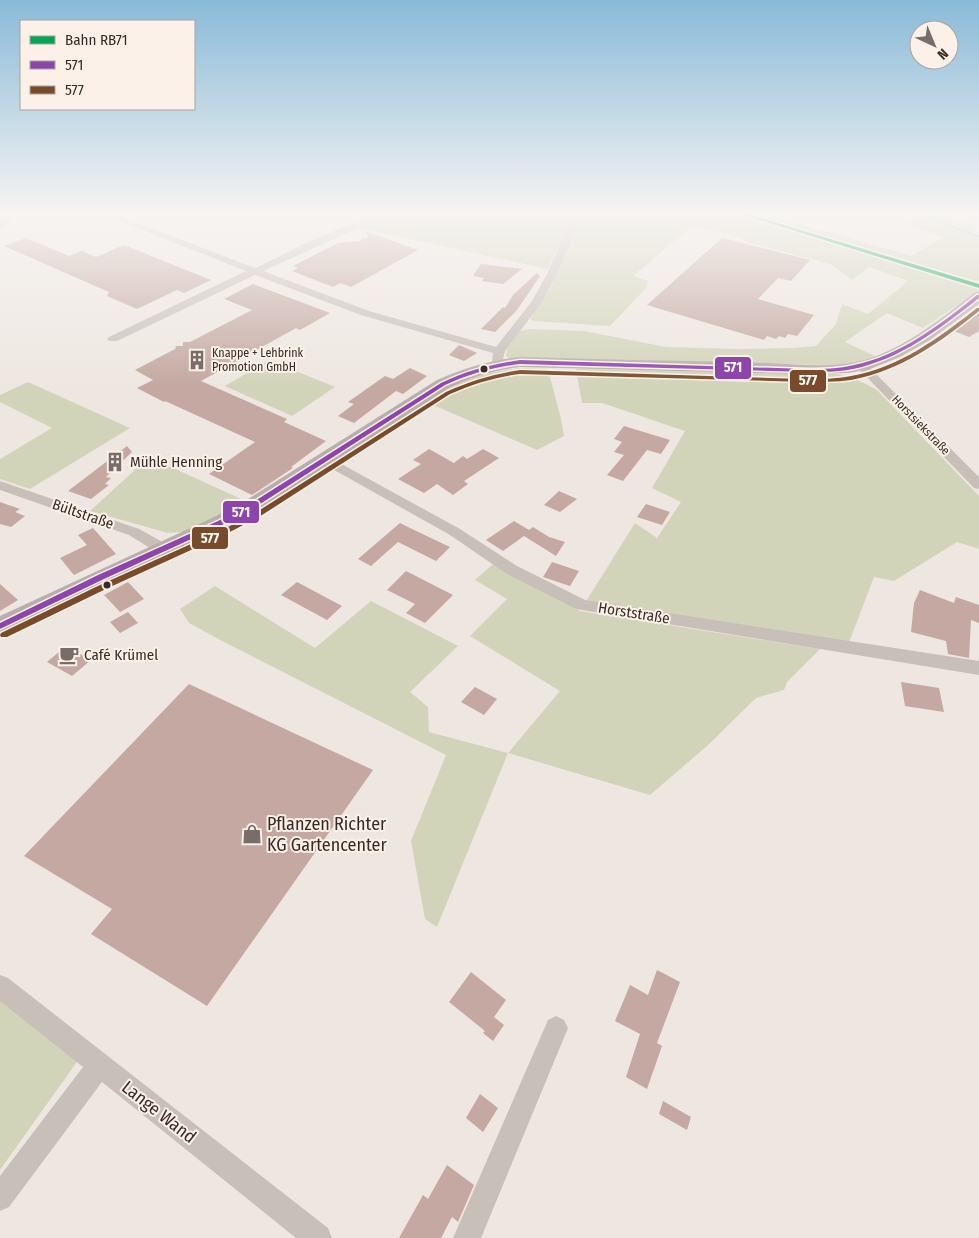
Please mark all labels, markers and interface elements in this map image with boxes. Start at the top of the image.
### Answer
legend [20,20,195,110]
north arrow [909,20,959,70]
text: Bahn RB71 [65,31,128,49]
text: N [934,45,952,63]
text: 571 [65,56,83,74]
text: 577 [65,81,84,99]
place label: Knappe + Lehbrink Promotion GmbH [212,346,304,374]
building icon: Knappe + Lehbrink Promotion GmbH [186,349,208,371]
line badge: 571 [714,356,752,380]
text: 571 [724,359,742,376]
unlabelled marker [479,364,489,374]
line badge: 577 [789,369,827,393]
text: 577 [799,372,817,389]
street label: Horstsiekstraße [889,392,953,458]
building icon: Mühle Henning [104,451,126,473]
place label: Mühle Henning [130,453,222,471]
street label: Bültstraße [50,495,116,533]
line badge: 571 [222,500,260,524]
text: 571 [232,504,250,521]
line badge: 577 [191,526,229,550]
text: 577 [201,530,219,547]
unlabelled marker [102,580,112,590]
street label: Horststraße [597,598,671,628]
cafe icon: Café Krümel [58,644,80,666]
place label: Café Krümel [84,646,158,664]
place label: Pflanzen Richter KG Gartencenter [267,813,387,856]
shop icon: Pflanzen Richter KG Gartencenter [241,823,263,845]
street label: Lange Wand [117,1076,201,1148]

